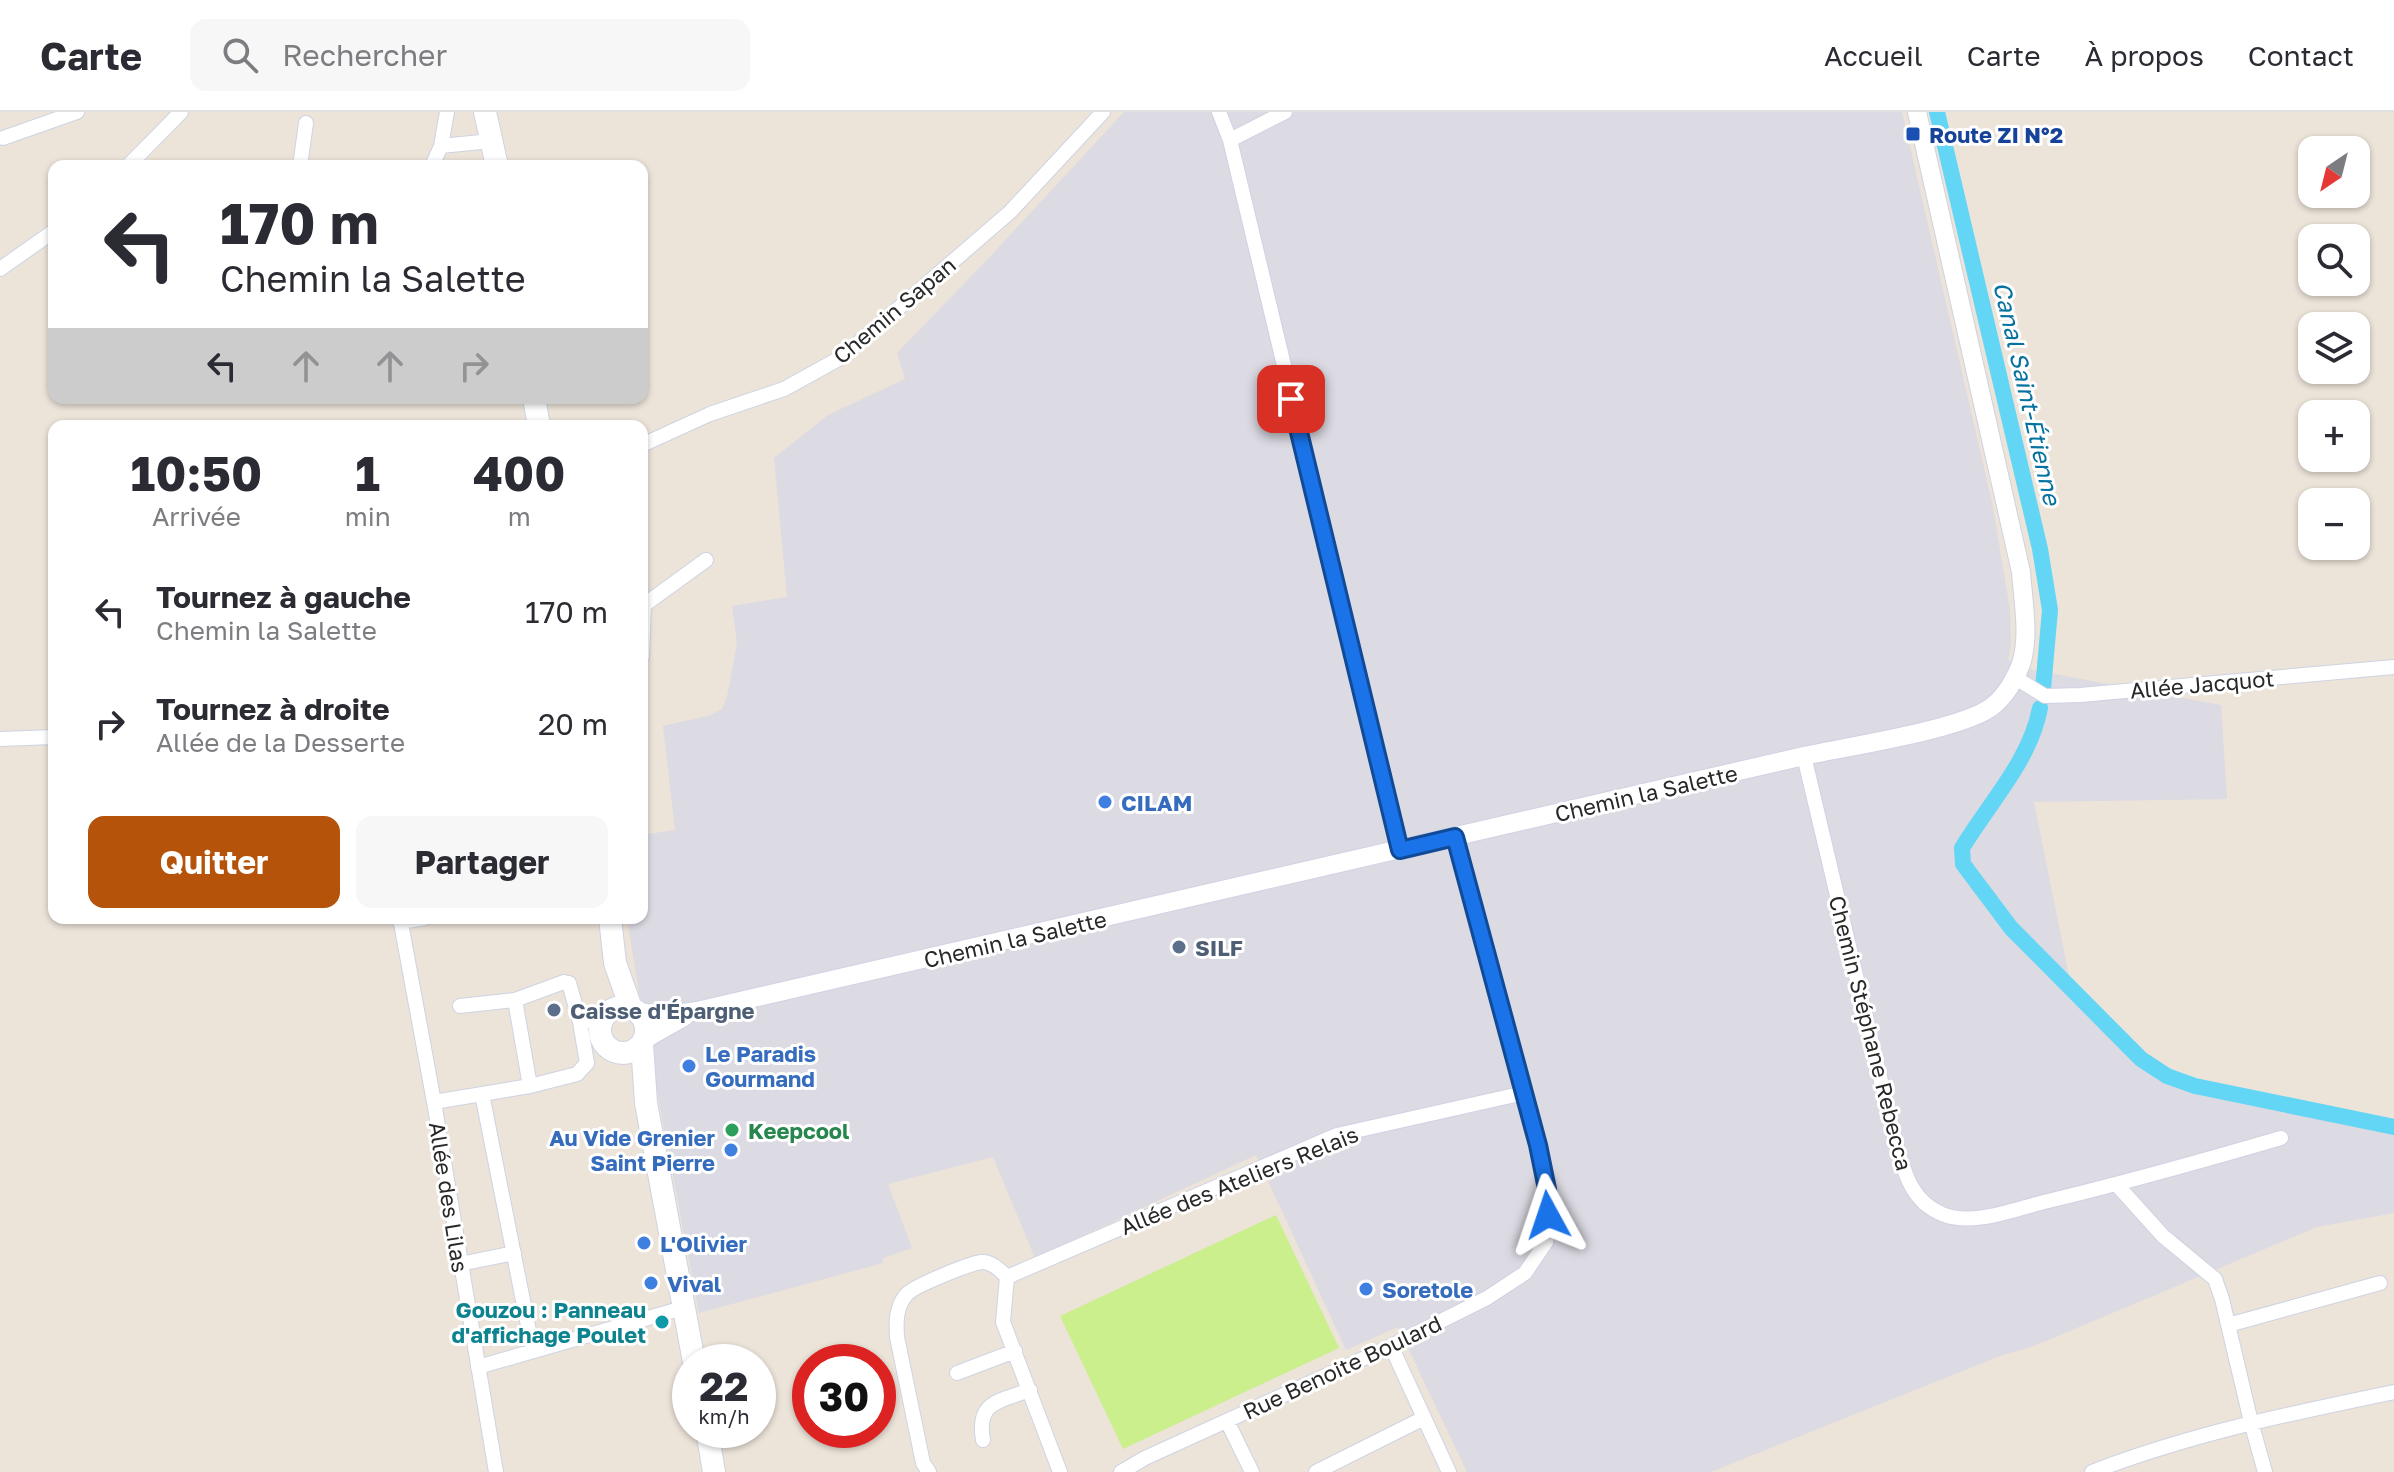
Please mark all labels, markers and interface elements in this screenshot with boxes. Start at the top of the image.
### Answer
search box [190,19,750,91]
text: Carte [40,33,142,78]
icon: search [218,33,262,77]
text: Rechercher [282,37,447,73]
text: Accueil [1824,39,1923,72]
text: Carte [1967,39,2040,72]
text: À propos [2084,39,2204,72]
text: Contact [2248,39,2354,72]
place label: Route ZI N°2 [1929,121,2063,148]
marker: Route ZI N°2 [1904,125,1922,143]
north arrow [2298,136,2370,208]
map controls [2298,136,2370,560]
text: 170 m [220,189,379,256]
icon: left [88,192,192,296]
button: search [2298,224,2370,296]
street label: Chemin Sapan [827,251,961,369]
text: Chemin la Salette [220,257,526,300]
water label: Canal Saint-Étienne [1988,279,2068,509]
button: layers [2298,312,2370,384]
icon: left [200,344,244,388]
icon: ahead [284,344,328,388]
icon: ahead [368,344,412,388]
icon: right [452,344,496,388]
pin [1257,365,1325,433]
icon: arrive [1269,377,1313,421]
button: + [2298,400,2370,472]
text: 10:50 [130,444,262,502]
text: 1 [355,444,380,502]
text: 400 [473,444,566,502]
button: − [2298,488,2370,560]
text: Arrivée [152,501,241,532]
text: min [345,501,391,532]
text: m [508,501,531,532]
text: Tournez à gauche [156,579,411,615]
icon: left [88,590,132,634]
text: 170 m [525,594,608,630]
text: Chemin la Salette [156,615,377,646]
street label: Allée Jacquot [2129,664,2275,704]
text: Tournez à droite [156,691,390,727]
icon: right [88,702,132,746]
text: 20 m [538,706,608,742]
text: Allée de la Desserte [156,727,405,758]
street label: Chemin la Salette [1552,759,1740,827]
place label: CILAM [1121,789,1192,816]
marker: CILAM [1096,793,1114,811]
button: Quitter [88,816,340,908]
button: Partager [356,816,608,908]
street label: Chemin Stéphane Rebecca [1824,893,1918,1173]
street label: Chemin la Salette [921,905,1109,973]
place label: SILF [1195,934,1243,961]
marker: SILF [1170,938,1188,956]
place label: Caisse d'Épargne [570,997,754,1024]
marker: Caisse d'Épargne [545,1001,563,1019]
place label: Le Paradis Gourmand [705,1040,816,1092]
marker: Le Paradis Gourmand [680,1057,698,1075]
place label: Keepcool [748,1117,849,1144]
street label: Allée des Lilas [424,1120,474,1274]
street label: Allée des Ateliers Relais [1116,1120,1362,1240]
marker: Keepcool [723,1121,741,1139]
place label: Au Vide Grenier Saint Pierre [549,1124,715,1176]
marker: Au Vide Grenier Saint Pierre [722,1141,740,1159]
position arrow [1506,1173,1590,1257]
place label: L'Olivier [660,1230,747,1257]
marker: L'Olivier [635,1234,653,1252]
place label: Vival [667,1270,721,1297]
marker: Vival [642,1274,660,1292]
place label: Soretole [1382,1276,1473,1303]
marker: Soretole [1357,1280,1375,1298]
place label: Gouzou : Panneau d'affichage Poulet [451,1296,646,1348]
street label: Rue Benoite Boulard [1238,1309,1446,1425]
marker: Gouzou : Panneau d'affichage Poulet [653,1313,671,1331]
speed limit sign: 30 [792,1344,896,1448]
text: 22 [700,1362,748,1410]
text: km/h [699,1404,749,1428]

